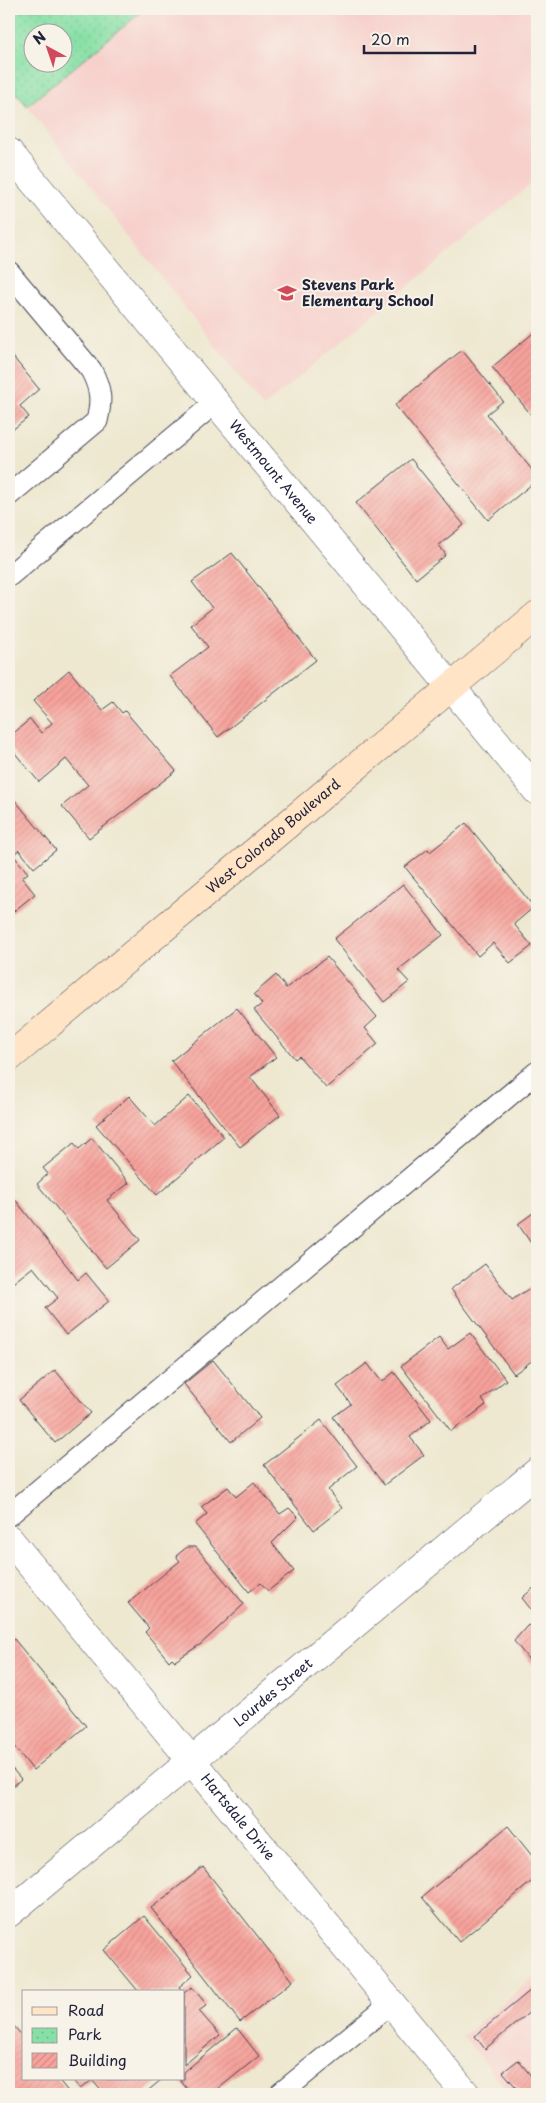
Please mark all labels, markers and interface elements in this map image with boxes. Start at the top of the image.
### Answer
north arrow [22,22,72,72]
scale bar [364,22,475,54]
text: N [28,26,50,49]
text: 20 m [371,27,410,50]
place label: Stevens Park Elementary School [302,274,434,311]
school or university icon: Stevens Park Elementary School [276,282,298,304]
street label: Westmount Avenue [224,415,323,528]
street label: West Colorado Boulevard [201,773,345,898]
street label: Lourdes Street [229,1653,317,1731]
street label: Hartsdale Drive [196,1769,280,1864]
legend [22,1990,185,2080]
text: Road [68,1998,104,2021]
text: Park [68,2022,102,2045]
text: Building [68,2048,127,2071]

